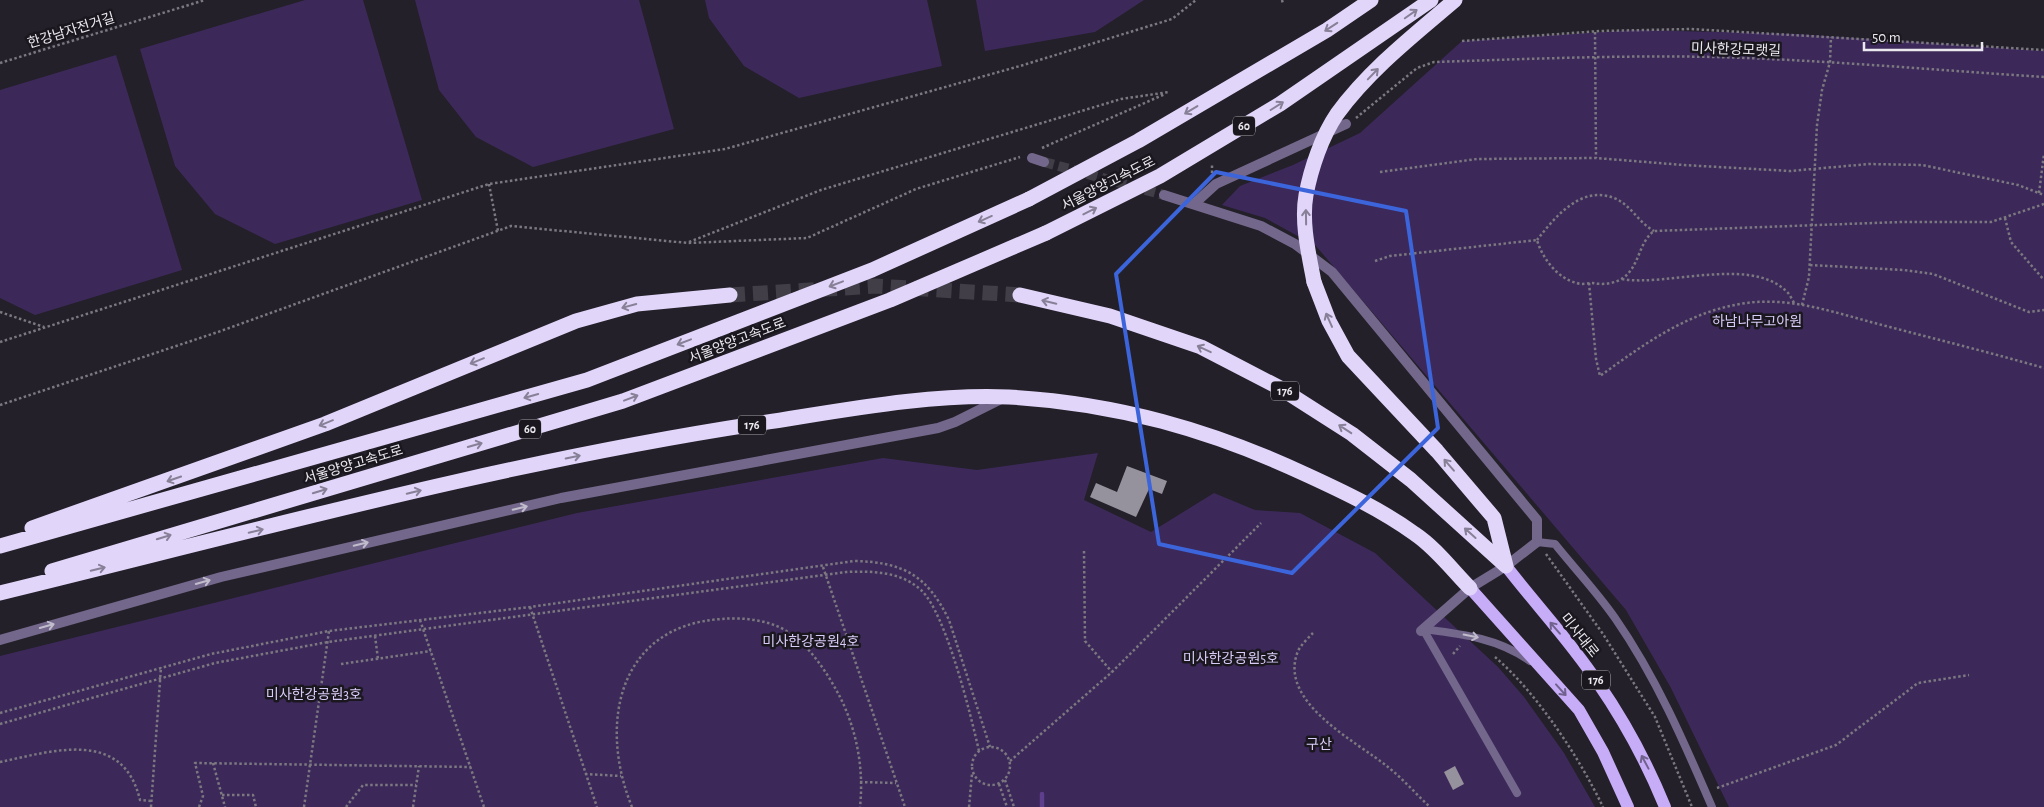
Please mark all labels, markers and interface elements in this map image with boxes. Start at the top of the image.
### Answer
one-way arrow [1404,9,1418,19]
street label: 한강남자전거길 [26,10,116,51]
scale bar [1864,20,1982,52]
one-way arrow [1324,22,1338,32]
text: 50 m [1872,30,1901,45]
street label: 미사한강모랫길 [1691,40,1781,59]
one-way arrow [1367,68,1379,80]
one-way arrow [1270,100,1284,111]
one-way arrow [1184,105,1198,115]
road number: 60 [1233,116,1255,136]
street label: 서울양양고속도로 [1059,153,1158,214]
one-way arrow [1082,206,1097,216]
one-way arrow [1301,209,1311,225]
one-way arrow [978,214,993,224]
one-way arrow [829,279,844,289]
one-way arrow [1042,297,1058,306]
one-way arrow [622,302,638,311]
one-way arrow [1324,313,1334,328]
park label: 하남나무고아원 [1712,314,1802,329]
street label: 서울양양고속도로 [686,315,788,366]
one-way arrow [677,338,692,348]
one-way arrow [1197,343,1212,353]
one-way arrow [469,357,485,366]
road number: 176 [1271,382,1299,401]
one-way arrow [524,392,540,402]
one-way arrow [623,393,638,402]
road number: 176 [738,416,766,434]
one-way arrow [319,419,335,428]
road number: 60 [519,419,541,438]
one-way arrow [1338,424,1352,435]
one-way arrow [467,439,483,449]
street label: 서울양양고속도로 [302,442,405,487]
one-way arrow [564,452,580,462]
one-way arrow [1444,459,1455,472]
one-way arrow [167,475,182,484]
one-way arrow [311,485,327,495]
one-way arrow [406,487,422,497]
one-way arrow [511,503,527,512]
one-way arrow [248,526,264,535]
one-way arrow [1464,527,1477,539]
one-way arrow [156,532,172,542]
one-way arrow [353,539,369,548]
one-way arrow [90,564,106,573]
one-way arrow [195,577,211,587]
street label: 미사대로 [1558,611,1602,660]
one-way arrow [38,621,54,631]
one-way arrow [1549,621,1561,634]
one-way arrow [1463,632,1479,642]
park label: 미사한강공원4호 [763,634,860,649]
park label: 미사한강공원5호 [1183,651,1279,666]
road number: 176 [1582,670,1610,690]
one-way arrow [1555,684,1567,697]
park label: 미사한강공원3호 [266,687,362,702]
park label: 구산 [1306,737,1332,752]
one-way arrow [1640,755,1650,770]

